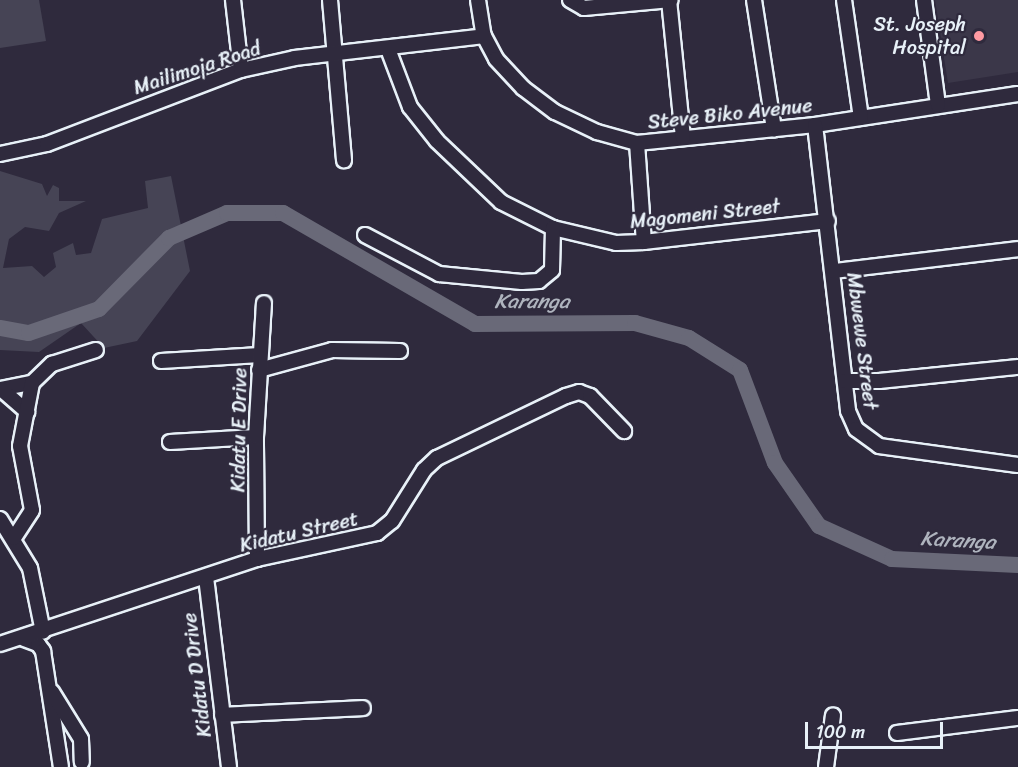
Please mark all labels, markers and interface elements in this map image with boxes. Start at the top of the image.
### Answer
place label: St. Joseph Hospital [873,13,966,60]
marker: St. Joseph Hospital [970,27,988,45]
street label: Mailimoja Road [130,36,264,100]
street label: Steve Biko Avenue [647,93,813,135]
street label: Magomeni Street [629,194,781,234]
street label: Mbwewe Street [842,271,882,411]
water label: Karanga [495,288,569,314]
street label: Kidatu E Drive [226,368,252,492]
street label: Kidatu Street [237,507,361,557]
water label: Karanga [920,525,996,555]
street label: Kidatu D Drive [177,611,217,739]
scale bar [808,710,946,748]
text: 100 m [816,716,865,748]

